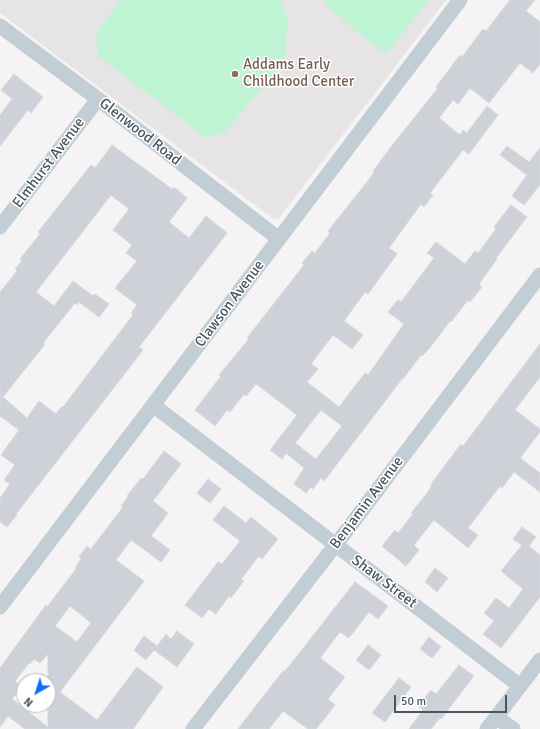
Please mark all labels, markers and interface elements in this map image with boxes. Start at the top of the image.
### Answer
place label: Addams Early Childhood Center [243,56,354,91]
marker: Addams Early Childhood Center [230,69,240,79]
street label: Glenwood Road [95,94,185,170]
street label: Elmhurst Avenue [9,114,89,212]
street label: Clawson Avenue [191,257,269,351]
street label: Benjamin Avenue [326,453,408,553]
street label: Shaw Street [348,552,420,612]
north arrow [16,673,56,713]
scale bar [396,687,509,713]
text: N [22,694,36,709]
text: 50 m [401,694,426,709]

